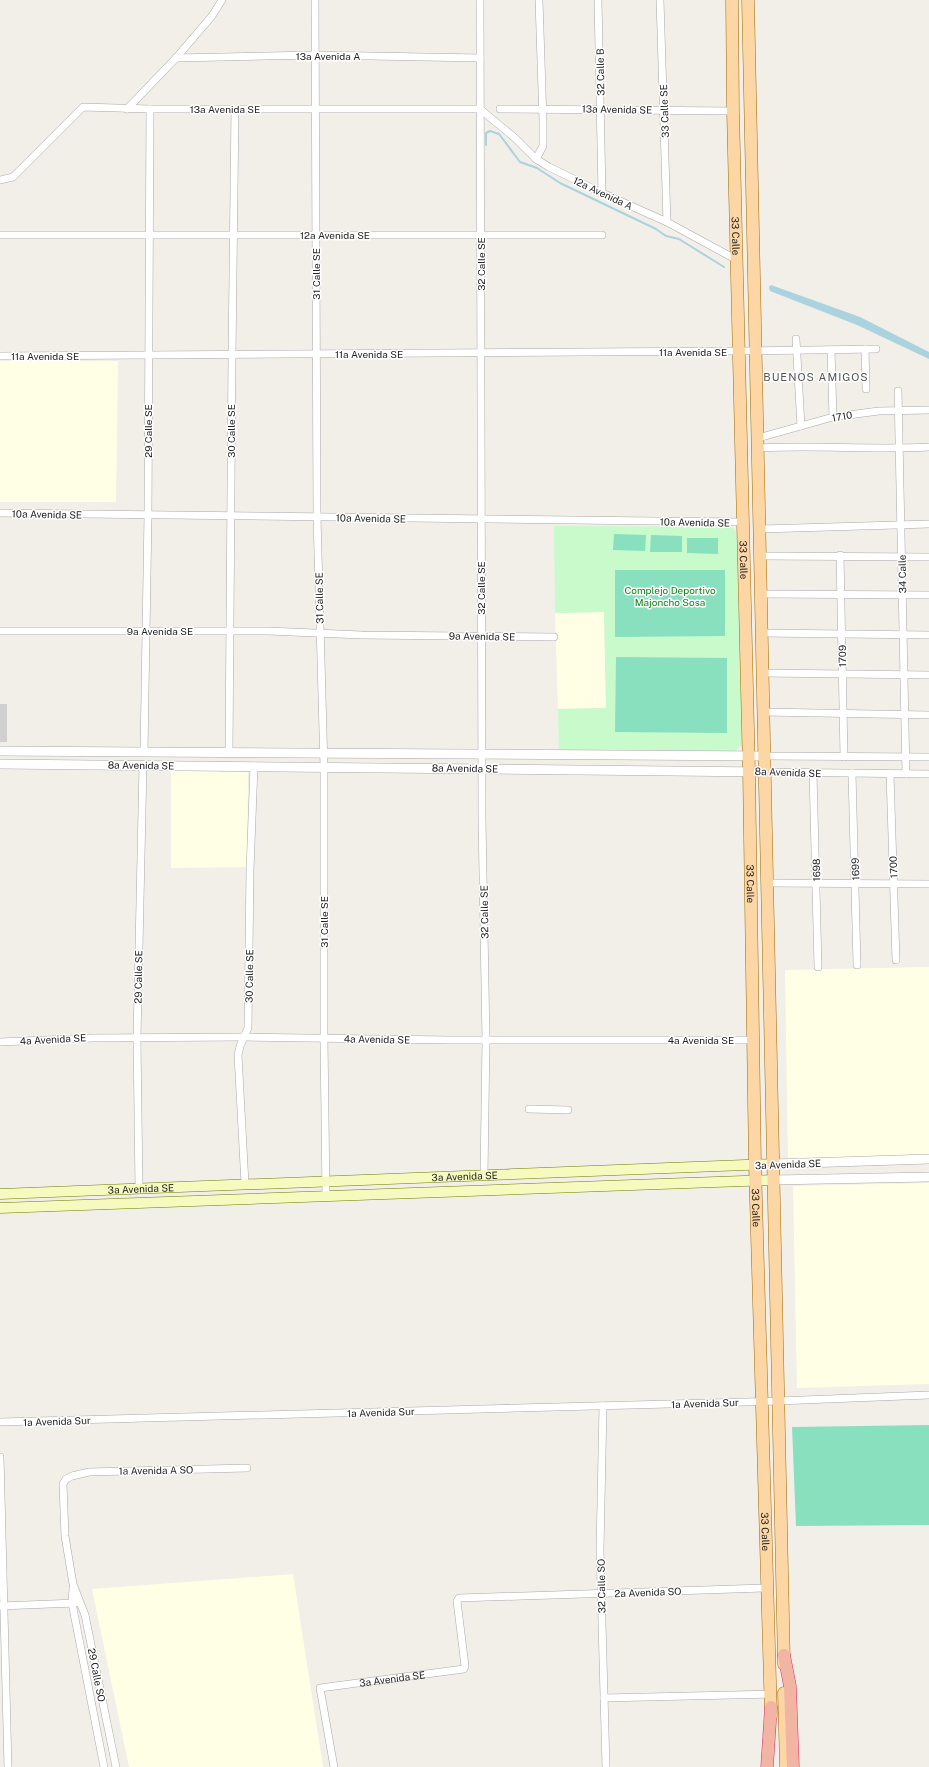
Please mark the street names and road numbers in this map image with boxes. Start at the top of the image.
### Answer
street label: 32 Calle B [594,48,606,96]
street label: 13a Avenida A [296,50,360,62]
street label: 33 Calle SE [657,84,671,138]
street label: 13a Avenida SE [582,102,652,116]
street label: 13a Avenida SE [190,103,260,115]
street label: 12a Avenida A [571,174,635,212]
street label: 33 Calle [730,216,743,256]
street label: 12a Avenida SE [300,229,370,241]
street label: 32 Calle SE [475,237,487,291]
street label: 31 Calle SE [310,248,322,300]
street label: 11a Avenida SE [659,346,727,358]
street label: 11a Avenida SE [335,348,403,360]
street label: 11a Avenida SE [11,350,79,362]
street label: 29 Calle SE [142,404,154,458]
street label: 30 Calle SE [225,404,237,458]
street label: 1710 [831,408,853,424]
street label: 10a Avenida SE [12,507,82,521]
street label: 10a Avenida SE [336,511,406,525]
street label: 10a Avenida SE [660,515,730,529]
street label: 33 Calle [737,540,750,580]
street label: 34 Calle [896,554,908,593]
street label: 32 Calle SE [475,561,487,615]
street label: 31 Calle SE [313,572,325,624]
street label: 9a Avenida SE [127,625,193,637]
street label: 9a Avenida SE [449,629,515,643]
street label: 1709 [836,645,848,667]
street label: 8a Avenida SE [108,758,174,772]
street label: 8a Avenida SE [432,761,498,775]
street label: 8a Avenida SE [755,765,821,779]
street label: 1700 [887,856,899,878]
street label: 1699 [849,857,861,881]
street label: 1698 [810,858,822,882]
street label: 33 Calle [744,864,757,904]
street label: 32 Calle SE [478,885,490,939]
street label: 31 Calle SE [318,896,330,948]
street label: 30 Calle SE [243,949,255,1003]
street label: 29 Calle SE [132,950,144,1004]
street label: 4a Avenida SE [20,1031,86,1047]
street label: 4a Avenida SE [344,1032,410,1046]
street label: 4a Avenida SE [668,1034,734,1046]
street label: 3a Avenida SE [755,1157,821,1171]
street label: 3a Avenida SE [431,1169,498,1183]
street label: 3a Avenida SE [107,1181,174,1196]
street label: 33 Calle [750,1188,763,1228]
street label: 1a Avenida Sur [671,1396,739,1410]
street label: 1a Avenida Sur [347,1405,415,1419]
street label: 1a Avenida Sur [23,1414,91,1428]
street label: 1a Avenida A SO [119,1463,193,1477]
street label: 33 Calle [759,1512,772,1551]
street label: 32 Calle SO [595,1559,607,1613]
street label: 2a Avenida SO [614,1585,682,1599]
street label: 29 Calle SO [86,1647,108,1703]
street label: 3a Avenida SE [358,1668,426,1689]

